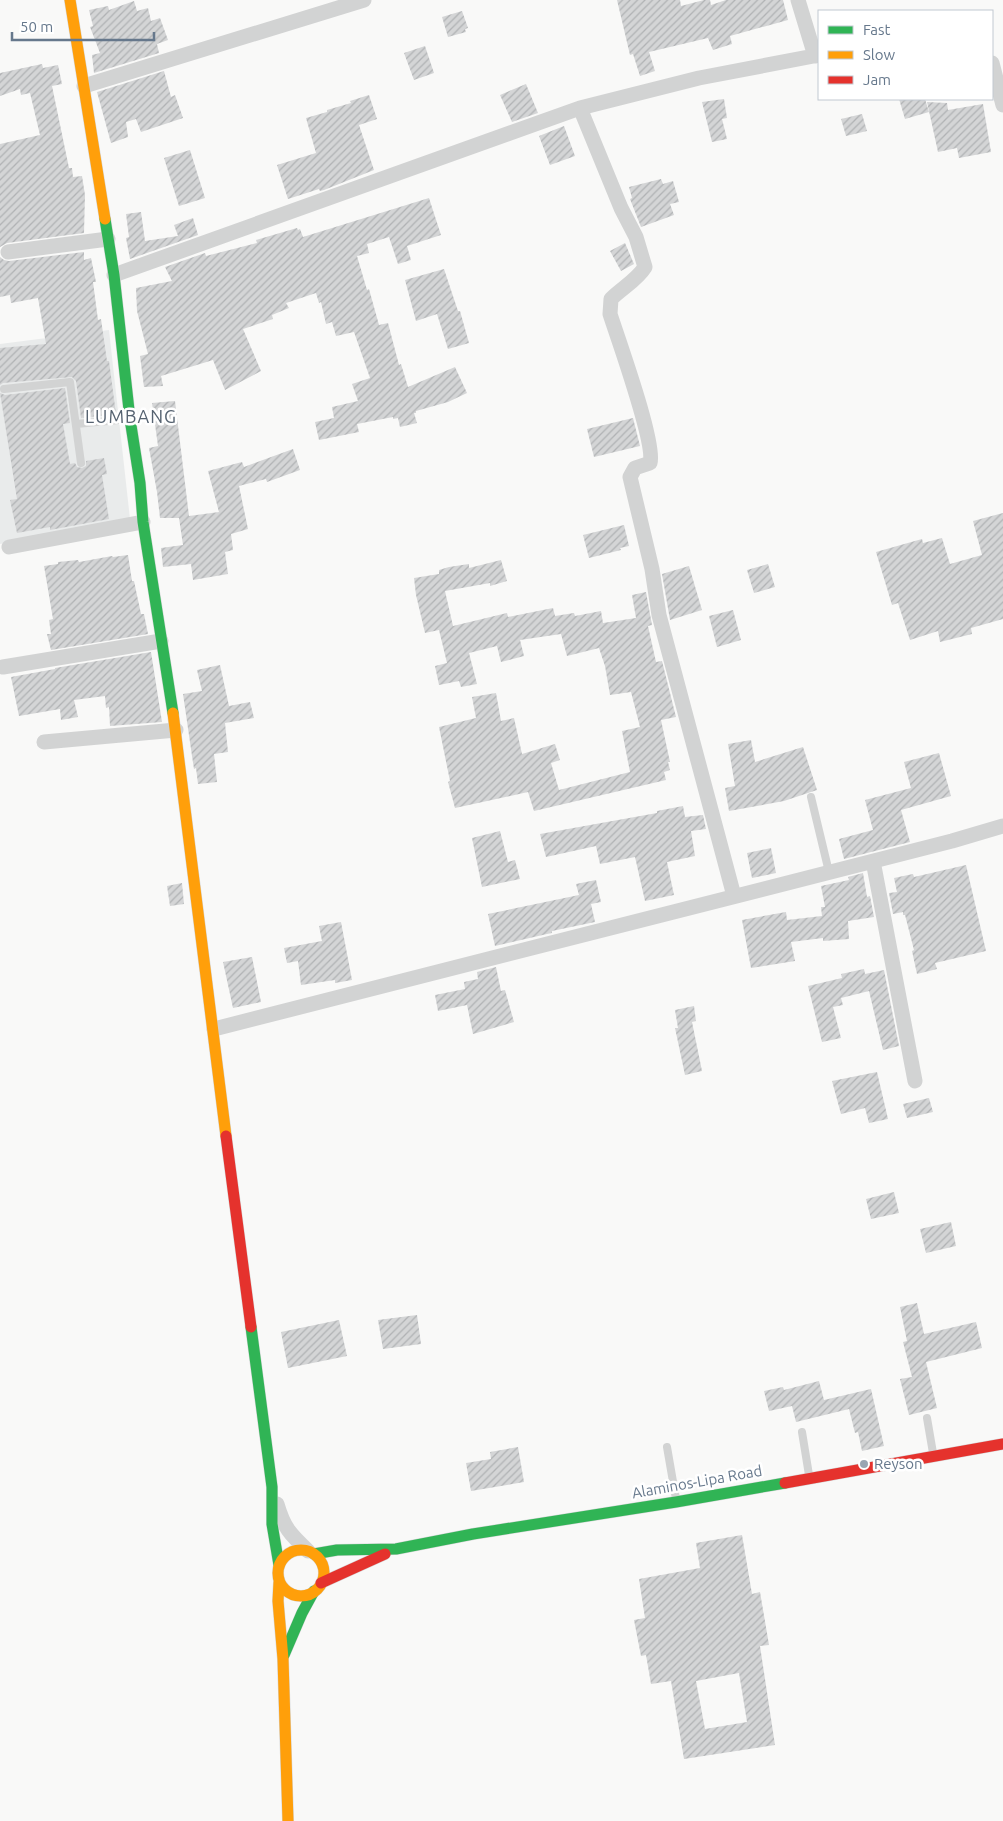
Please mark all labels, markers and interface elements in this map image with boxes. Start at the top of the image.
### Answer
scale bar [12,10,155,42]
legend [818,10,993,100]
text: 50 m [20,18,53,35]
text: Fast [863,21,891,38]
text: Slow [863,46,896,63]
text: Jam [863,71,891,88]
district label: LUMBANG [85,406,177,426]
place label: Reyson [874,1455,923,1472]
marker: Reyson [858,1458,870,1470]
street label: Alaminos-Lipa Road [630,1462,763,1501]

